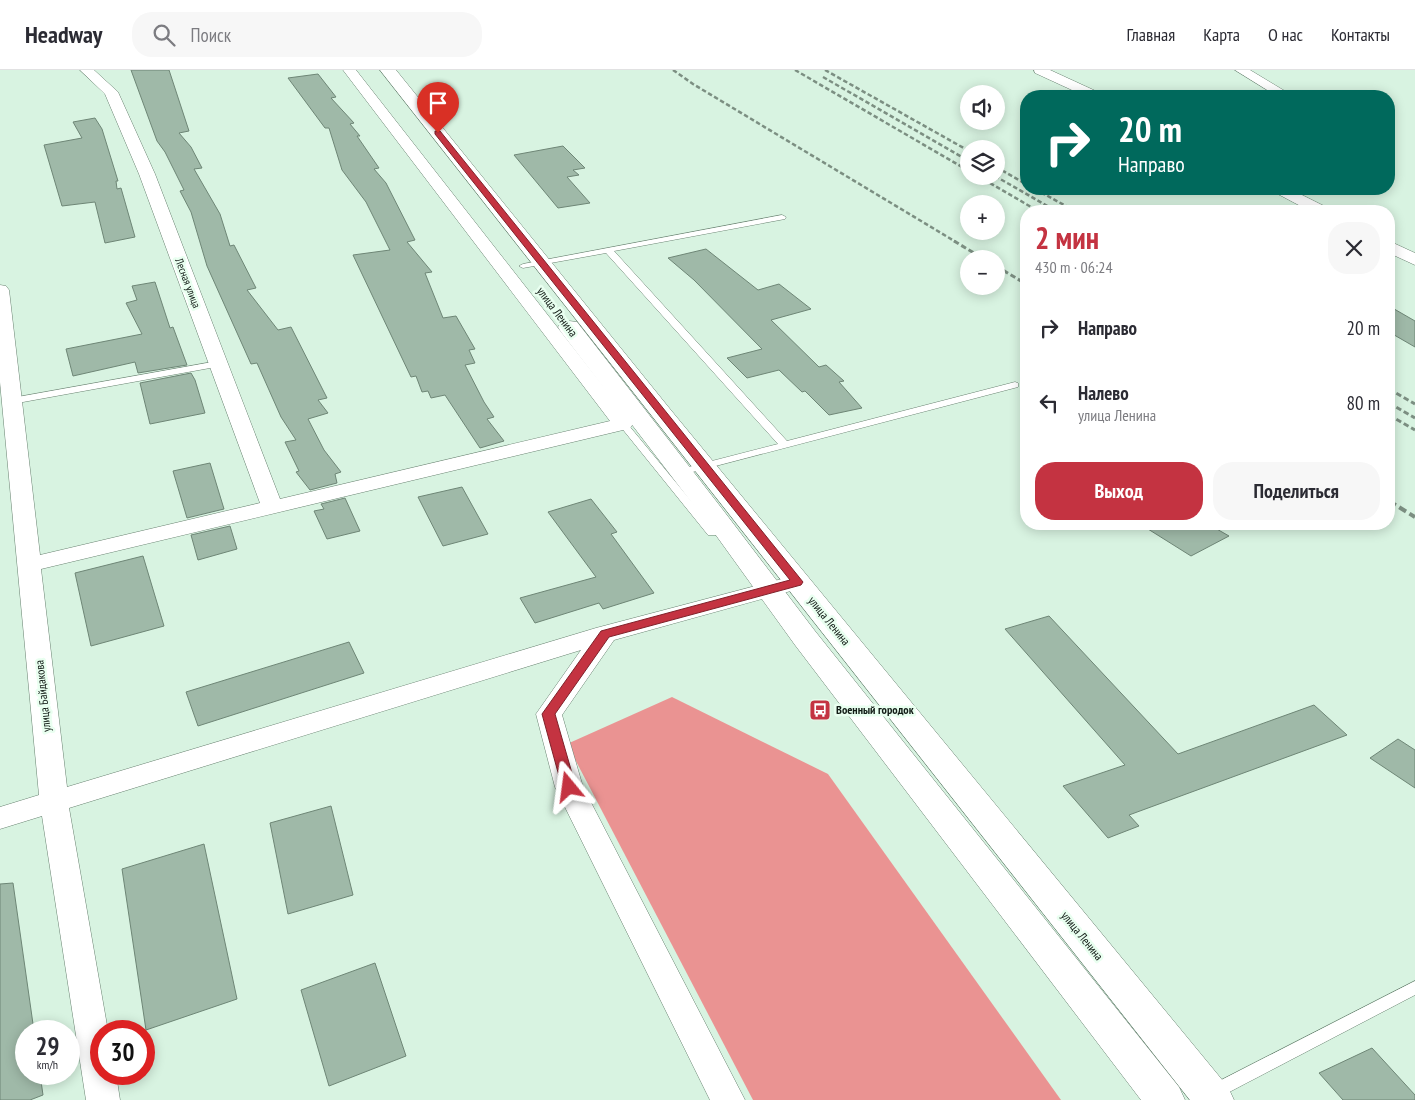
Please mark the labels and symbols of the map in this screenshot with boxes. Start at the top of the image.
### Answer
pin [417,82,459,133]
street label: Лесная улица [172,255,204,310]
street label: улица Ленина [534,284,581,340]
street label: улица Ленина [805,593,854,648]
street label: улица Байдакова [31,659,54,733]
bus stop icon: Военный городок [808,698,832,722]
place label: Военный городок [836,702,914,717]
position arrow [542,760,594,812]
street label: улица Ленина [1058,908,1107,963]
speed limit sign: 30 [90,1020,155,1085]

